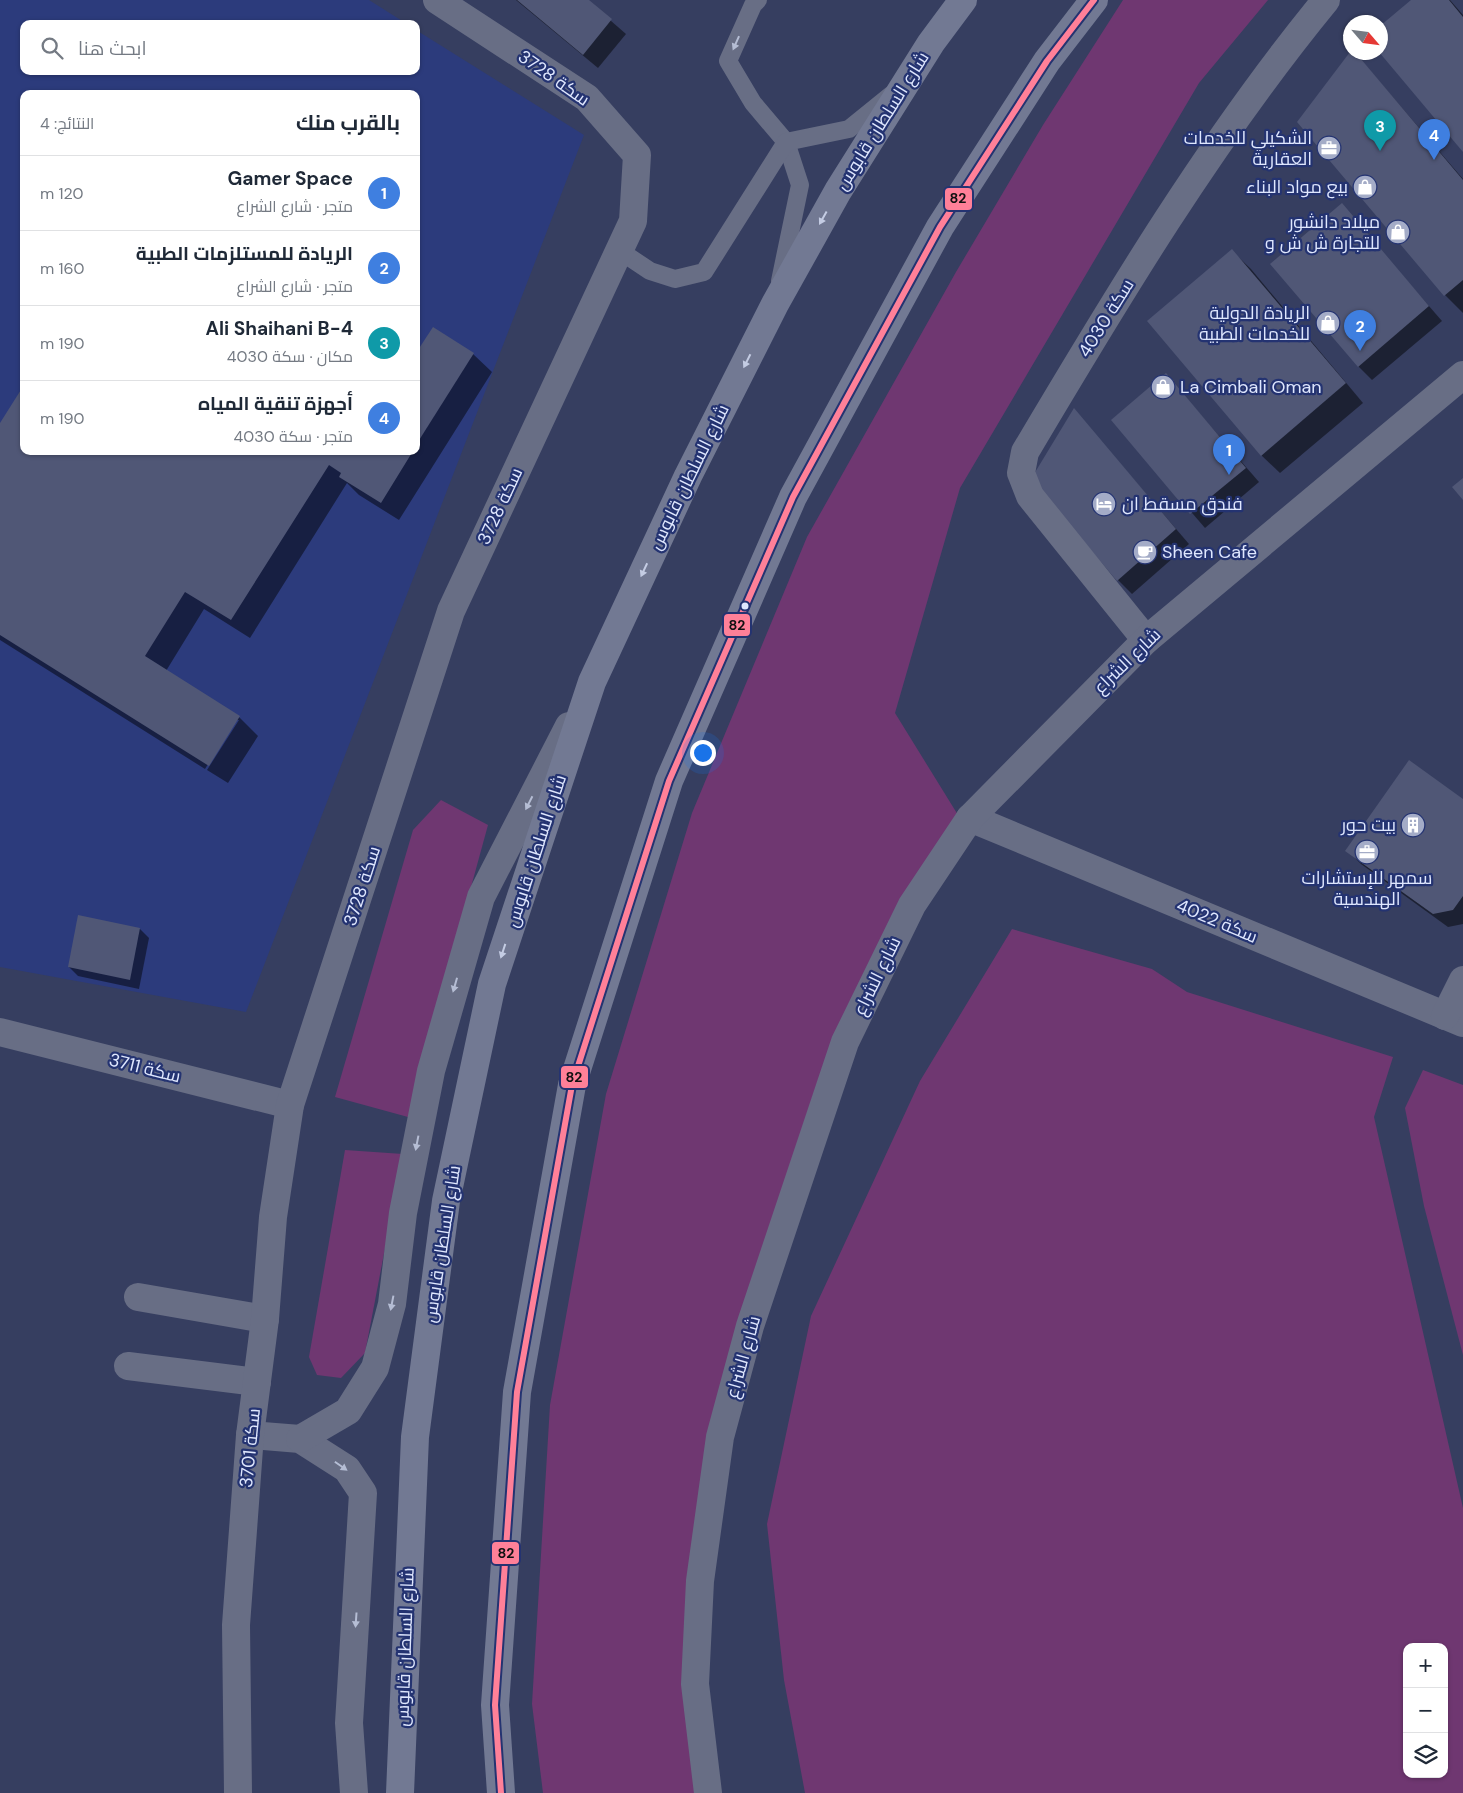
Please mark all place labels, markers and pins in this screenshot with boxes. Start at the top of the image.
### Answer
pin: 3 [1364,110,1396,151]
pin: 4 [1418,119,1450,160]
place label: الشكيلي للخدمات العقارية [1184,126,1312,171]
office icon: الشكيلي للخدمات العقارية [1316,135,1342,161]
shop icon: بيع مواد البناء [1352,174,1378,200]
place label: بيع مواد البناء [1246,175,1348,199]
place label: ميلاد دانشور للتجارة ش ش و [1265,210,1380,255]
shop icon: ميلاد دانشور للتجارة ش ش و [1385,219,1411,245]
place label: الريادة الدولية للخدمات الطبية [1199,301,1310,346]
shop icon: الريادة الدولية للخدمات الطبية [1315,310,1341,336]
pin: 2 [1344,310,1376,351]
shop icon: La Cimbali Oman [1150,374,1176,400]
place label: La Cimbali Oman [1180,375,1322,399]
pin: 1 [1213,434,1245,475]
hotel icon: فندق مسقط ان [1091,491,1117,517]
place label: فندق مسقط ان [1122,492,1243,516]
cafe icon: Sheen Cafe [1132,539,1158,565]
place label: Sheen Cafe [1162,540,1257,564]
unlabelled marker [740,601,750,611]
building icon: بيت حور [1400,812,1426,838]
place label: بيت حور [1340,813,1396,837]
office icon: سمهر للإستشارات الهندسية [1354,839,1380,865]
place label: سمهر للإستشارات الهندسية [1302,866,1432,911]

